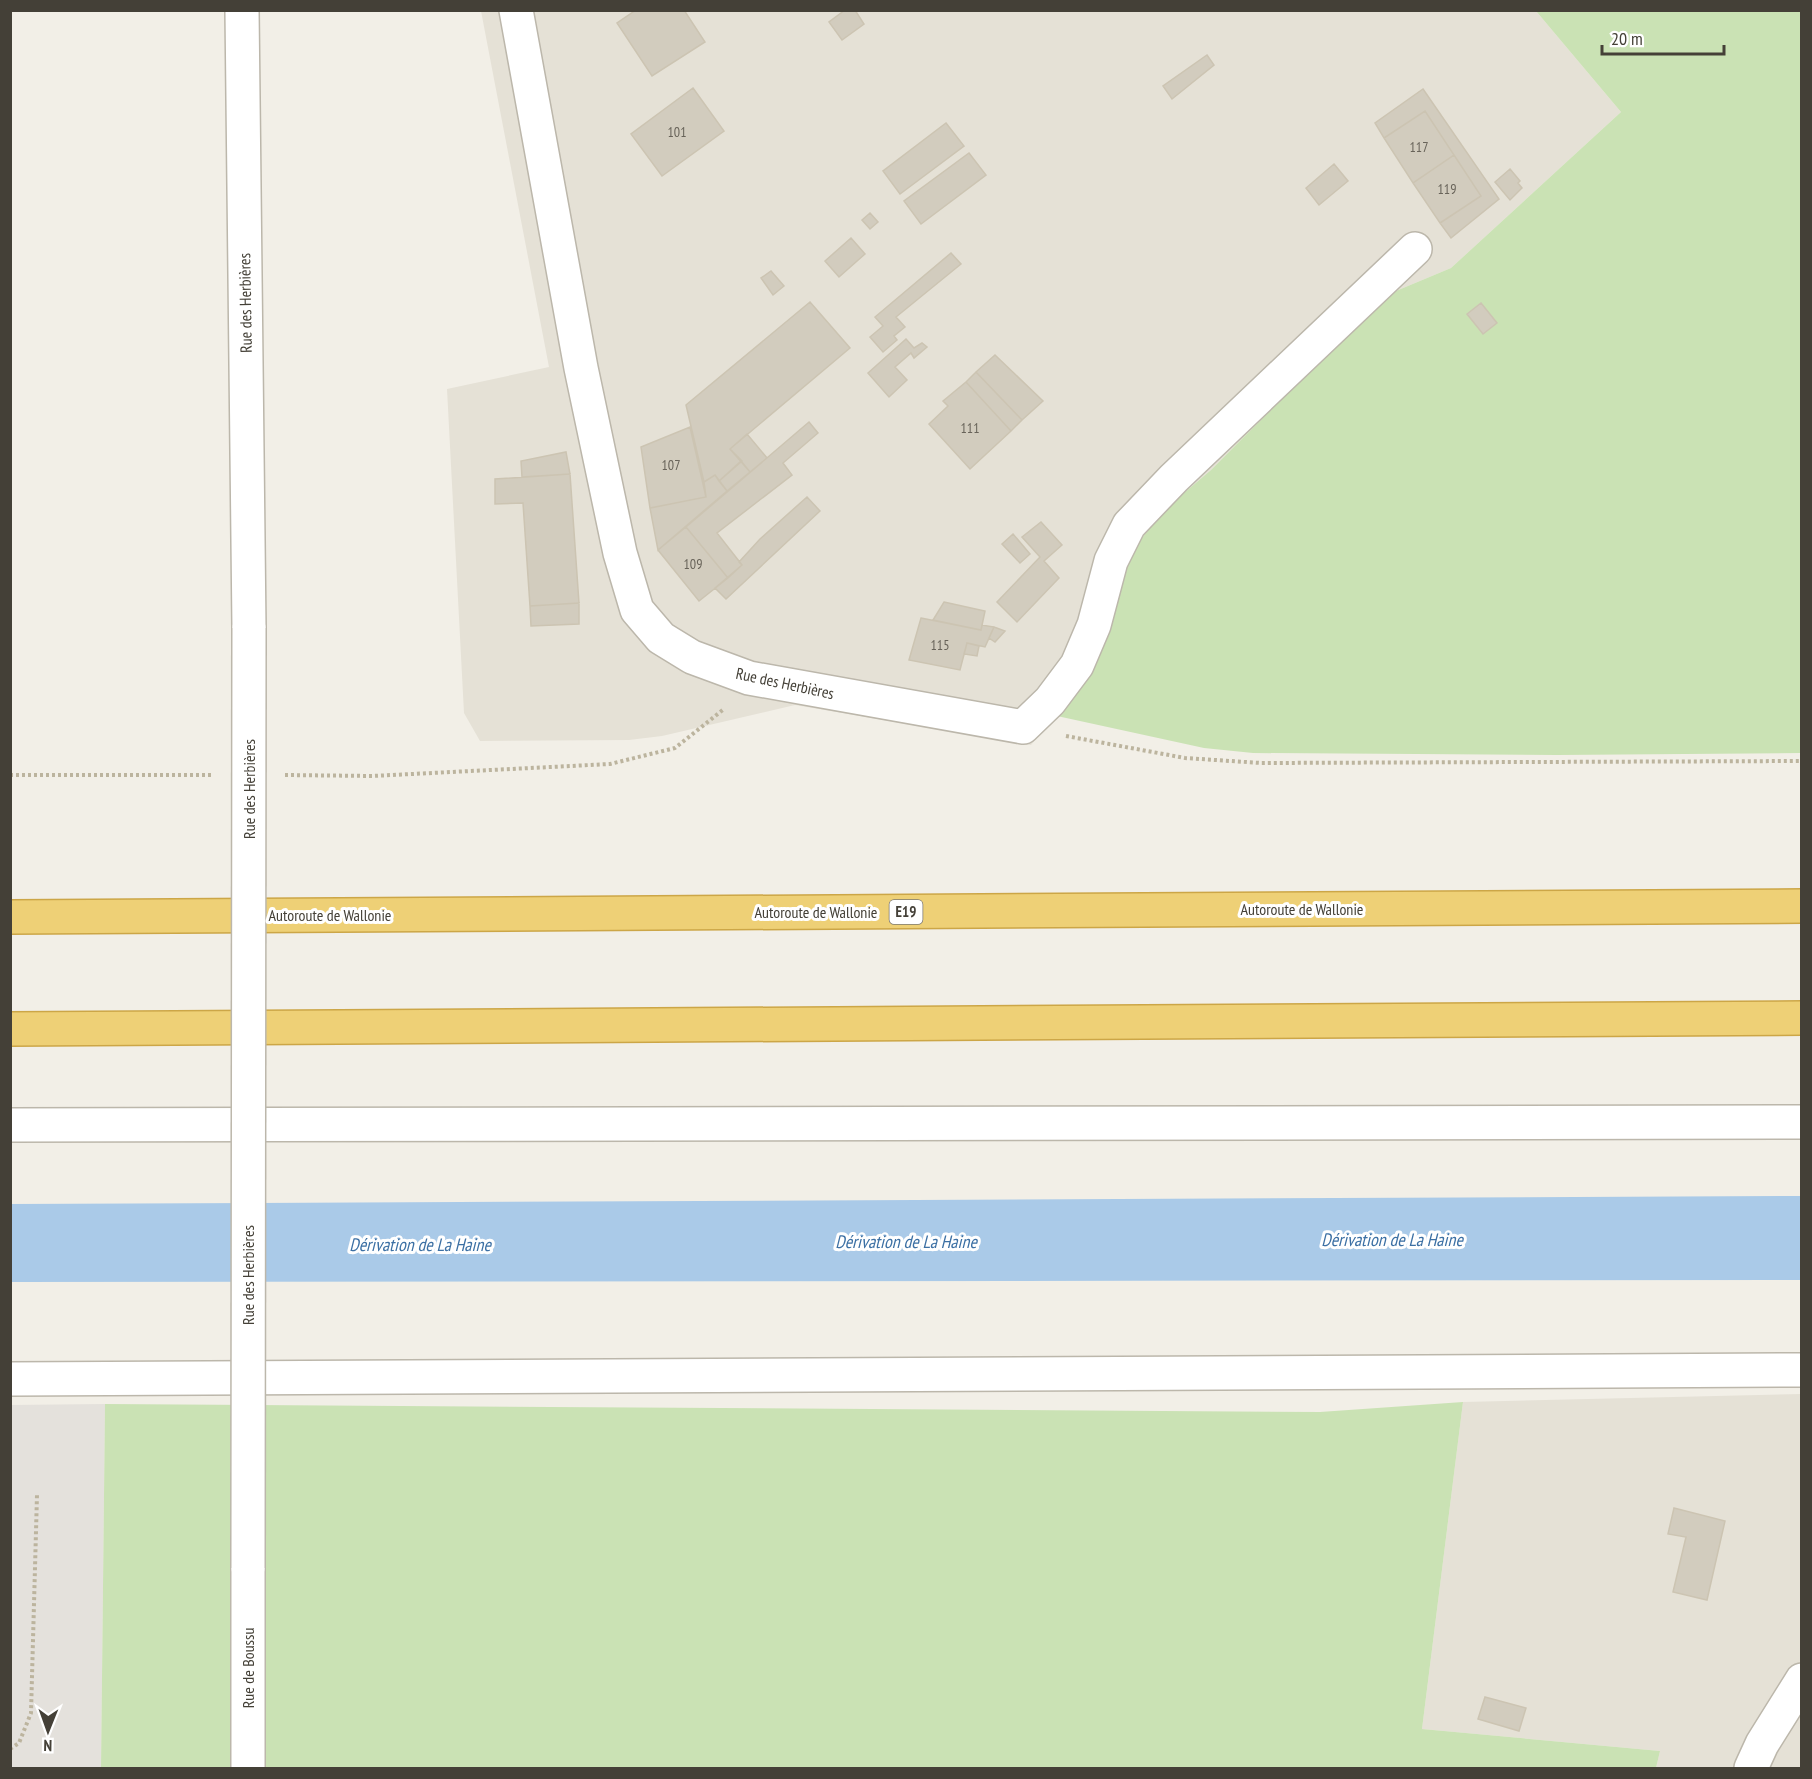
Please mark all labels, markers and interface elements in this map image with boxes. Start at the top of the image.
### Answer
scale bar [1602,18,1724,56]
text: 20 m [1611,27,1643,50]
house number: 101 [668,123,686,141]
house number: 117 [1410,138,1428,156]
house number: 119 [1438,180,1456,198]
street label: Rue des Herbières [234,253,256,353]
house number: 111 [961,419,979,437]
house number: 107 [662,456,680,474]
house number: 109 [684,555,702,573]
house number: 115 [931,636,949,654]
street label: Rue des Herbières [734,663,836,703]
street label: Rue des Herbières [239,739,259,839]
street label: Autoroute de Wallonie [1241,899,1363,919]
road number: E19 [890,900,922,924]
street label: Autoroute de Wallonie [755,902,877,922]
street label: Autoroute de Wallonie [269,905,391,925]
street label: Rue des Herbières [238,1225,258,1325]
water label: Dérivation de La Haine [1321,1228,1464,1251]
water label: Dérivation de La Haine [835,1230,978,1253]
water label: Dérivation de La Haine [349,1233,492,1256]
street label: Rue de Boussu [238,1628,258,1708]
north arrow [18,1701,78,1761]
text: N [43,1736,52,1756]

